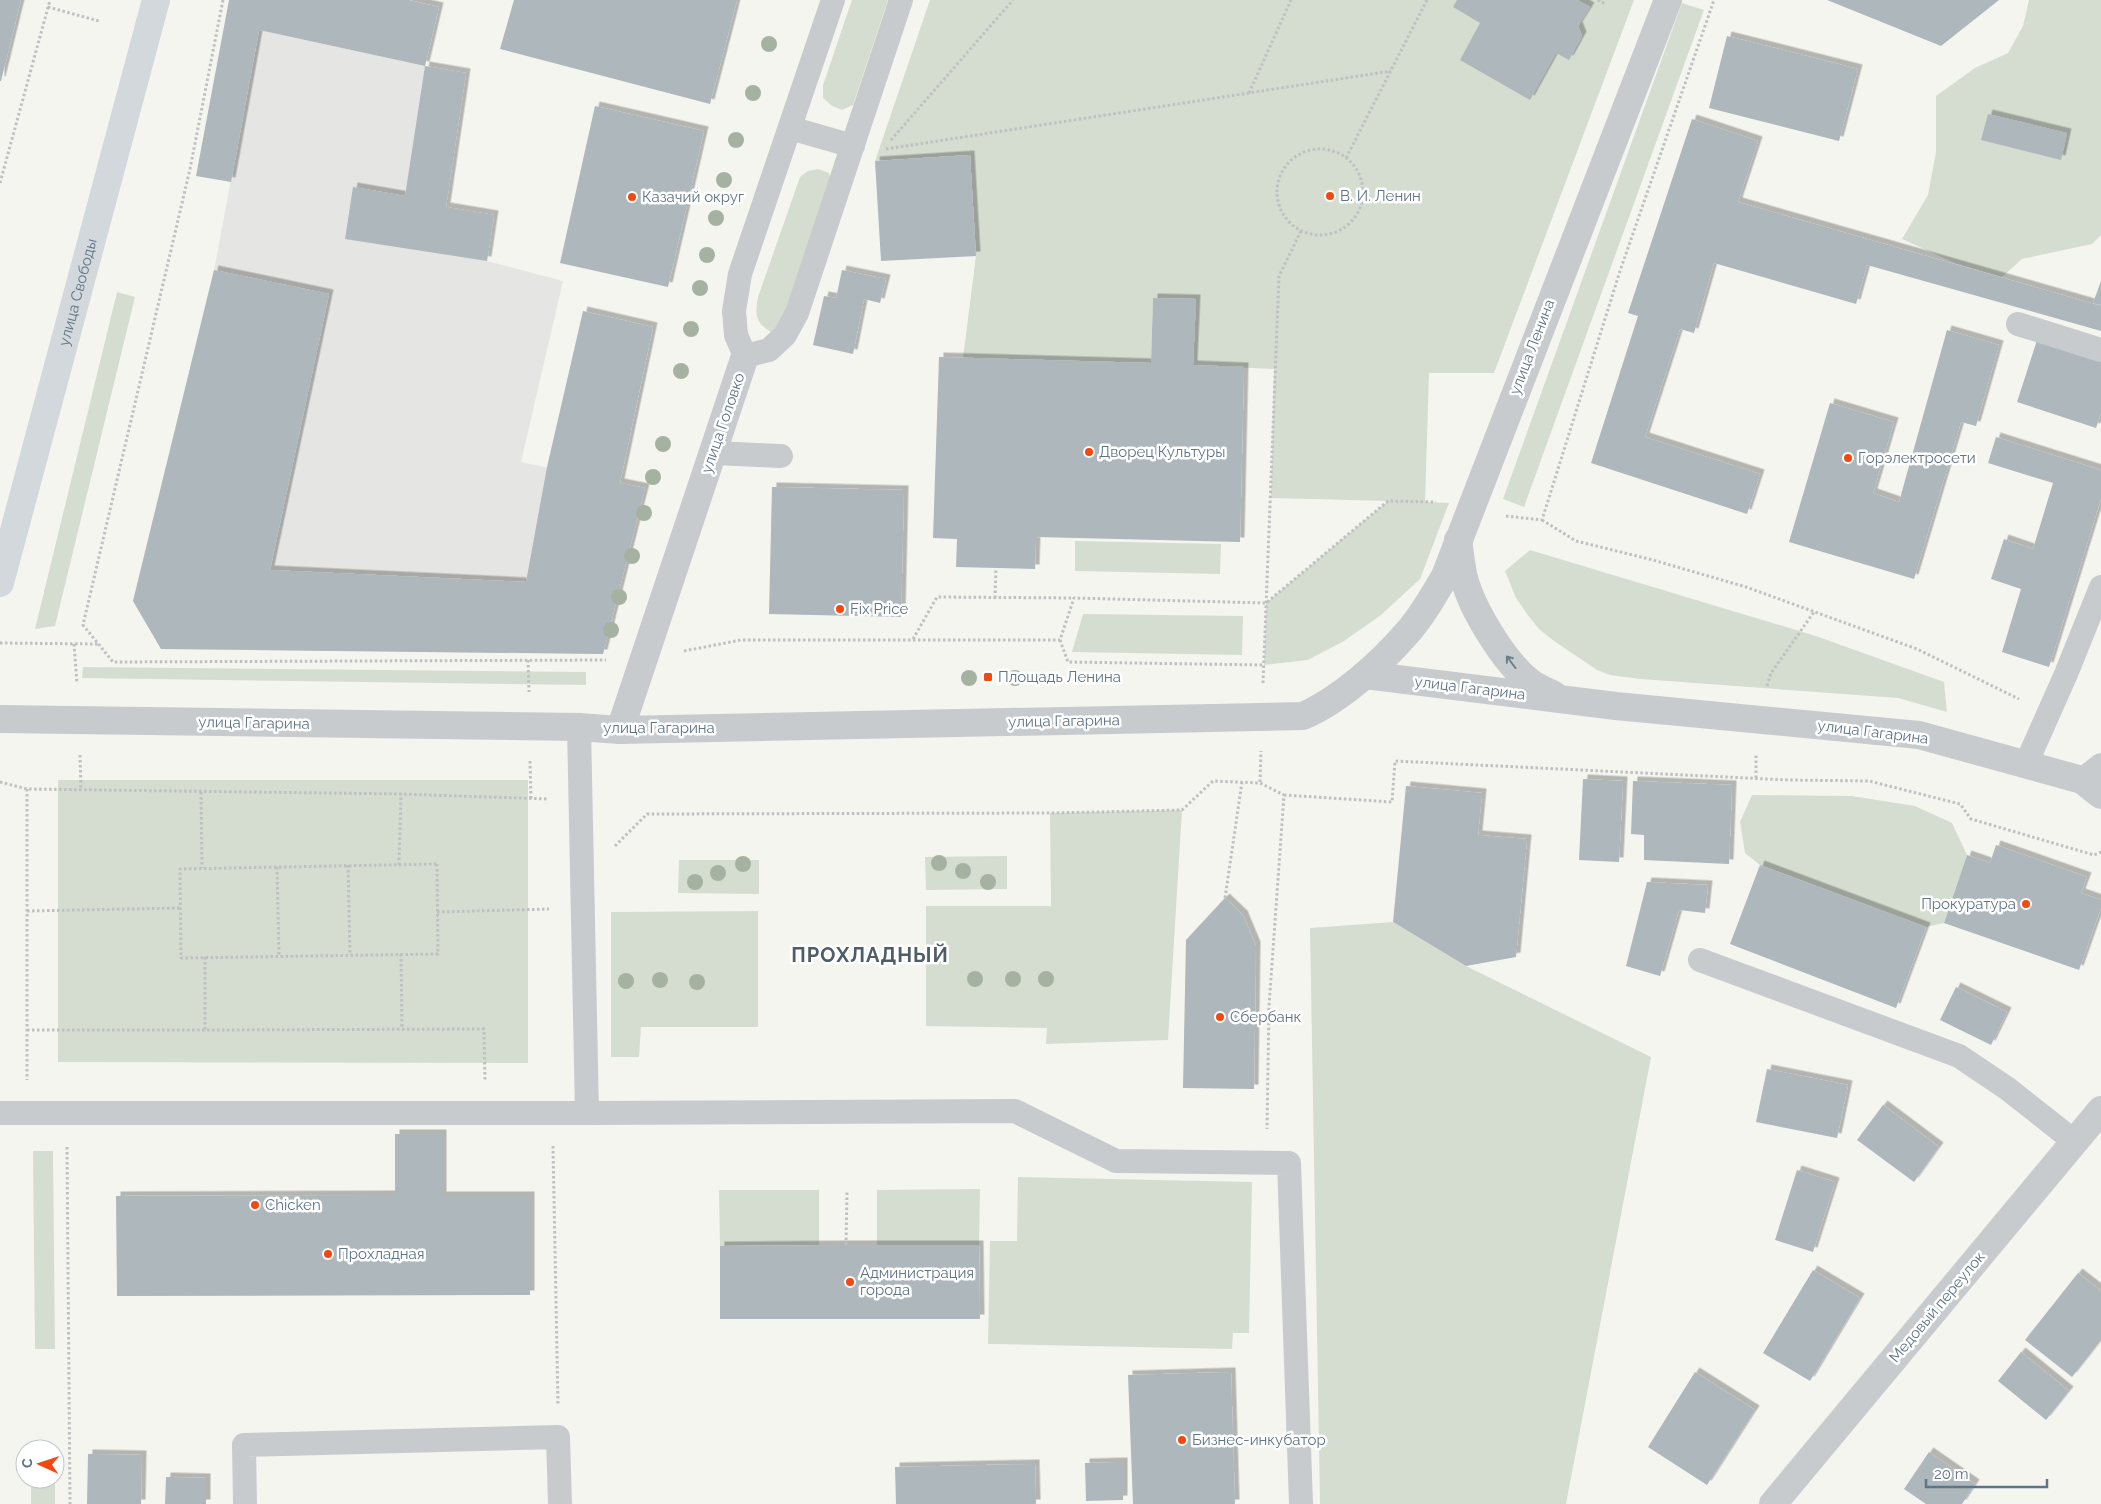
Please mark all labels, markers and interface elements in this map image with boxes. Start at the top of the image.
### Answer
place label: В. И. Ленин [1340,187,1421,205]
place label: Казачий округ [642,188,744,206]
marker: В. И. Ленин [1324,190,1336,202]
marker: Казачий округ [626,191,638,203]
street label: улица Свободы [55,237,101,348]
street label: улица Ленина [1506,297,1558,397]
street label: улица Головко [697,370,749,475]
place label: Дворец Культуры [1099,443,1225,461]
marker: Дворец Культуры [1083,446,1095,458]
place label: Горэлектросети [1858,449,1976,467]
marker: Горэлектросети [1842,452,1854,464]
place label: Fix Price [850,600,909,618]
marker: Fix Price [834,603,846,615]
one-way arrow [1506,655,1516,669]
place label: Площадь Ленина [998,668,1121,686]
marker: Площадь Ленина [982,671,994,683]
street label: улица Гагарина [1414,672,1526,704]
street label: улица Гагарина [1008,711,1120,731]
street label: улица Гагарина [198,713,310,733]
street label: улица Гагарина [1817,716,1929,748]
street label: улица Гагарина [603,719,715,737]
place label: Прокуратура [1921,895,2016,913]
marker: Прокуратура [2020,898,2032,910]
district label: ПРОХЛАДНЫЙ [791,943,949,967]
place label: Сбербанк [1230,1008,1301,1026]
marker: Сбербанк [1214,1011,1226,1023]
place label: Chicken [265,1196,321,1214]
marker: Chicken [249,1199,261,1211]
place label: Прохладная [338,1245,425,1263]
marker: Прохладная [322,1248,334,1260]
street label: Медовый переулок [1885,1248,1989,1366]
place label: Администрация города [860,1264,974,1299]
marker: Администрация города [844,1276,856,1288]
place label: Бизнес-инкубатор [1192,1431,1326,1449]
marker: Бизнес-инкубатор [1176,1434,1188,1446]
north arrow [15,1439,65,1489]
scale bar [1926,1456,2047,1488]
text: С [19,1458,35,1469]
text: 20 m [1934,1465,1969,1483]

